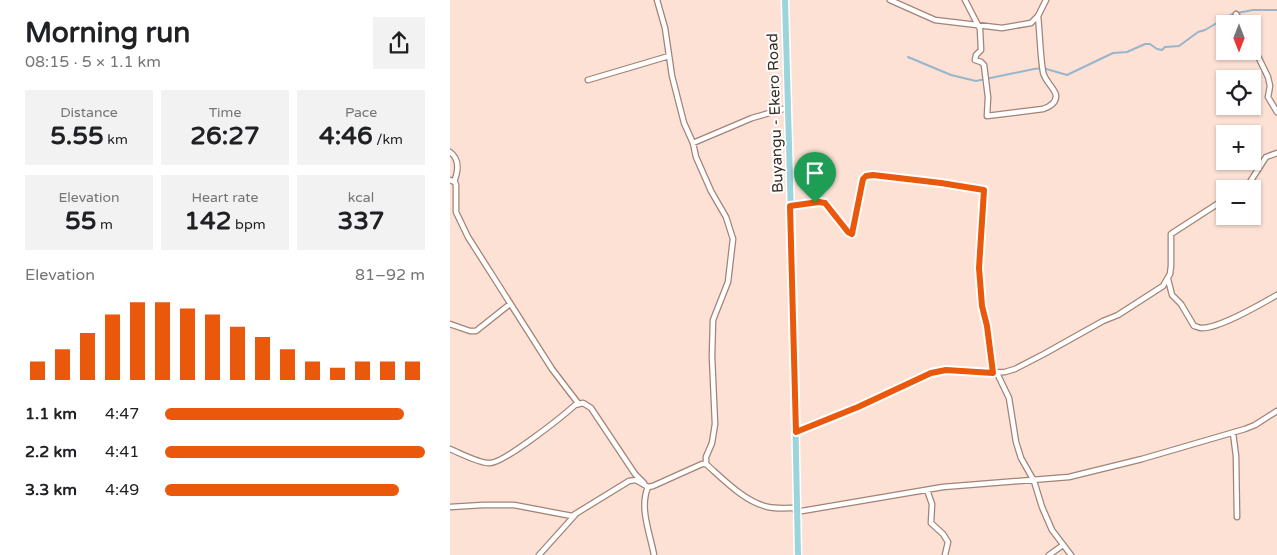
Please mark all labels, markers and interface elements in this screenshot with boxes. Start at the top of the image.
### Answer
north arrow [1216,15,1261,60]
map controls [1216,15,1261,225]
text: Morning run [25,16,190,50]
button: share [373,17,425,69]
street label: Buyangu - Ekero Road [763,33,787,193]
text: 08:15 · 5 × 1.1 km [25,52,161,72]
button: locate [1216,70,1261,115]
text: Distance [60,104,118,121]
text: Time [209,104,241,121]
text: Pace [345,104,377,121]
text: 5.55 [50,121,104,151]
text: 26:27 [190,121,260,151]
text: 4:46 [319,121,373,151]
button: + [1216,125,1261,170]
text: km [104,131,128,148]
text: /km [373,131,403,148]
pin [794,152,836,203]
icon: arrive [801,159,829,187]
button: − [1216,180,1261,225]
text: Elevation [58,189,120,206]
text: Heart rate [192,189,258,206]
text: kcal [348,189,374,206]
text: 55 [65,206,96,236]
text: 142 [184,206,231,236]
text: 337 [337,206,385,236]
text: m [96,216,113,233]
text: bpm [231,216,266,233]
text: Elevation [25,265,95,285]
text: 81–92 m [355,265,425,285]
text: 1.1 km [25,404,77,424]
text: 4:47 [105,404,139,424]
text: 2.2 km [25,442,77,462]
text: 4:41 [105,442,139,462]
text: 3.3 km [25,480,77,500]
text: 4:49 [105,480,139,500]

